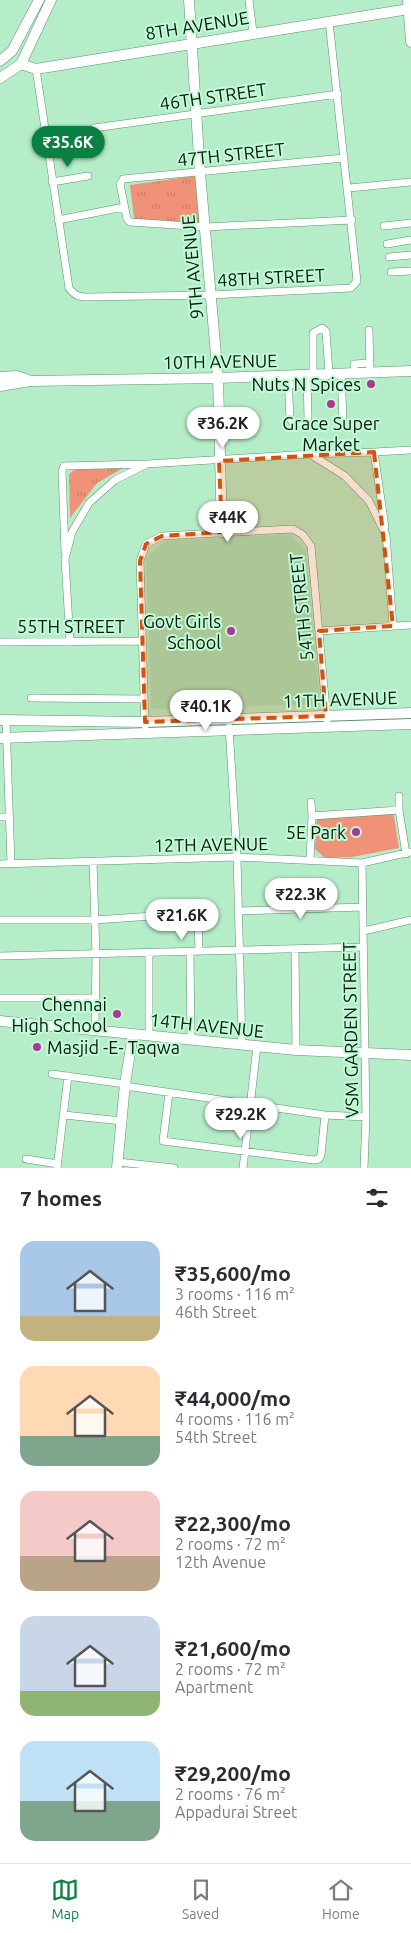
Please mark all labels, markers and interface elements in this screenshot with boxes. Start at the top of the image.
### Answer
street label: 8TH AVENUE [144,7,250,43]
street label: 46TH STREET [158,79,268,113]
pin: ₹35.6K [27,126,109,168]
text: ₹35.6K [43,133,93,151]
street label: 47TH STREET [176,138,286,170]
street label: 9TH AVENUE [177,214,207,320]
street label: 48TH STREET [217,264,325,290]
street label: 10TH AVENUE [163,350,277,372]
place label: Nuts N Spices [251,374,361,394]
marker: Nuts N Spices [365,378,377,390]
marker: Grace Super Market [325,398,337,410]
pin: ₹36.2K [182,406,264,449]
place label: Grace Super Market [282,413,380,454]
text: ₹36.2K [198,414,248,432]
pin: ₹44K [198,500,258,543]
text: ₹44K [209,508,247,526]
street label: 54TH STREET [285,552,317,662]
place label: Govt Girls School [143,611,221,652]
street label: 55TH STREET [17,616,125,636]
marker: Govt Girls School [225,625,237,637]
street label: 11TH AVENUE [282,687,398,711]
pin: ₹40.1K [165,690,247,732]
text: ₹40.1K [181,697,231,715]
place label: 5E Park [286,822,346,842]
marker: 5E Park [350,826,362,838]
street label: 12TH AVENUE [154,833,268,855]
pin: ₹22.3K [260,878,342,920]
text: ₹22.3K [276,885,326,903]
pin: ₹21.6K [141,898,223,941]
text: ₹21.6K [157,906,207,924]
street label: VSM GARDEN STREET [338,942,362,1118]
place label: Chennai High School [11,994,107,1035]
marker: Chennai High School [111,1008,123,1020]
street label: 14TH AVENUE [149,1009,265,1041]
place label: Masjid -E- Taqwa [47,1037,180,1057]
marker: Masjid -E- Taqwa [31,1041,43,1053]
pin: ₹29.2K [200,1098,282,1140]
text: ₹29.2K [216,1105,266,1123]
icon: filters [363,1184,391,1212]
text: 7 homes [20,1186,102,1210]
icon: home [60,1261,120,1321]
text: ₹35,600/mo [175,1261,291,1285]
text: 3 rooms · 116 m² [175,1285,295,1303]
text: 46th Street [175,1303,257,1321]
icon: home [60,1386,120,1446]
text: ₹44,000/mo [175,1386,291,1410]
text: 4 rooms · 116 m² [175,1410,295,1428]
text: 54th Street [175,1428,257,1446]
icon: home [60,1511,120,1571]
text: ₹22,300/mo [175,1511,291,1535]
text: 2 rooms · 72 m² [175,1535,286,1553]
text: 12th Avenue [175,1553,266,1571]
icon: home [60,1636,120,1696]
text: ₹21,600/mo [175,1636,291,1660]
text: 2 rooms · 72 m² [175,1660,286,1678]
text: Apartment [175,1678,253,1696]
icon: home [60,1761,120,1821]
text: ₹29,200/mo [175,1761,291,1785]
text: 2 rooms · 76 m² [175,1785,286,1803]
text: Appadurai Street [175,1803,297,1821]
tab: Map [51,1876,79,1922]
tab: Saved [182,1876,219,1922]
tab: Home [322,1876,360,1922]

